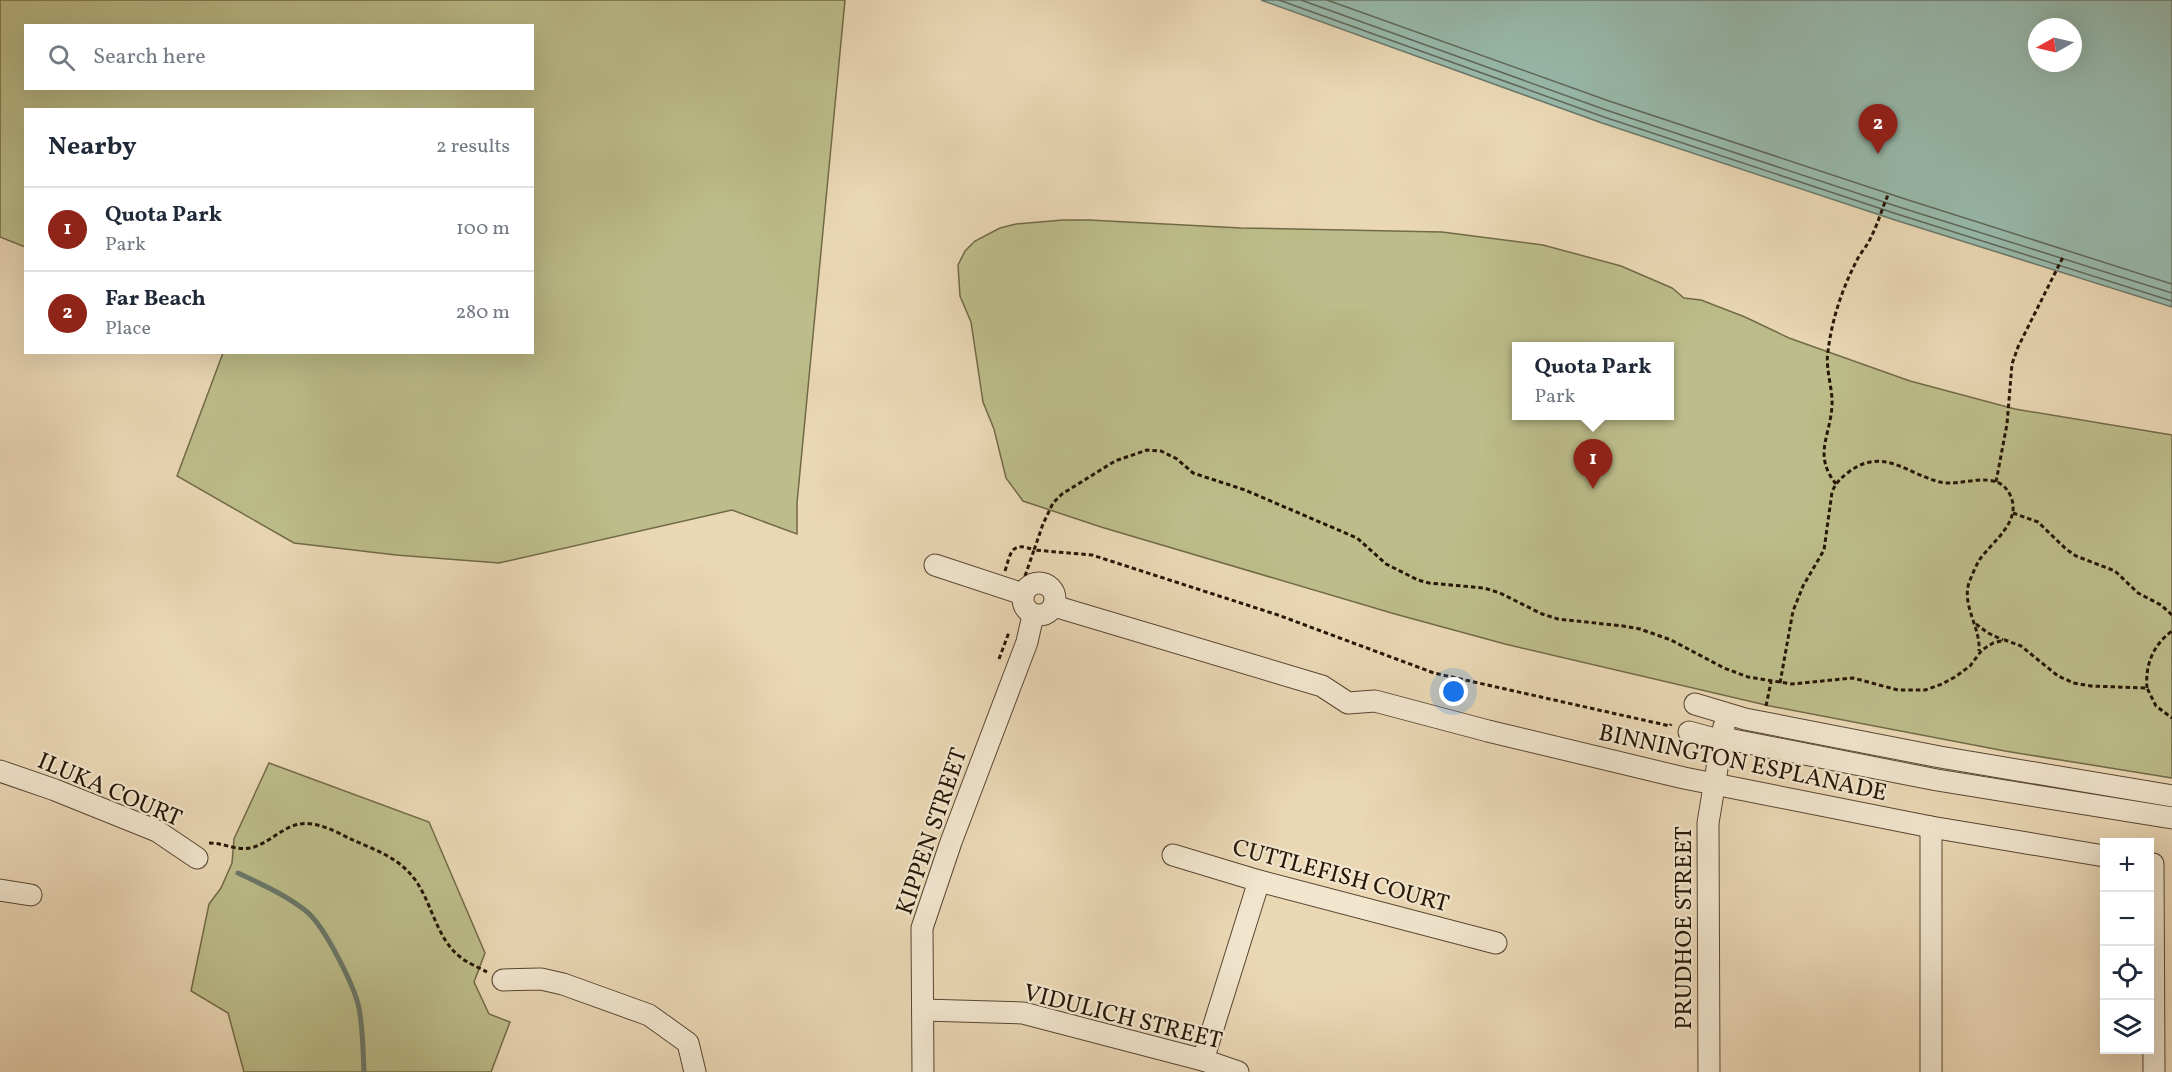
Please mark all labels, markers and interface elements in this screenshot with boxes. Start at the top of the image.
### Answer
north arrow [2028,18,2082,72]
search box [24,24,534,90]
icon: search [45,41,78,74]
text: Search here [93,42,206,73]
pin: 2 [1858,104,1898,154]
text: Nearby [48,129,137,165]
text: 2 results [436,133,510,161]
text: Quota Park [105,200,222,231]
text: 1 [63,215,72,243]
text: 100 m [456,215,510,243]
text: Park [105,231,146,259]
text: Far Beach [105,284,206,315]
text: 2 [62,299,73,327]
text: 280 m [455,299,510,327]
text: Place [105,315,151,343]
popup [1512,342,1674,420]
text: Quota Park [1535,352,1651,383]
text: Park [1535,383,1575,411]
pin: 1 [1574,440,1612,489]
your location [1439,677,1468,706]
street label: BINNINGTON ESPLANADE [1595,717,1890,811]
street label: KIPPEN STREET [888,744,977,920]
street label: ILUKA COURT [32,745,187,837]
street label: PRUDHOE STREET [1668,826,1702,1030]
street label: CUTTLEFISH COURT [1228,832,1453,922]
map controls [2100,838,2154,1054]
button: + [2100,838,2154,892]
button: − [2100,892,2154,946]
button: locate [2100,946,2154,1000]
street label: VIDULICH STREET [1020,977,1225,1059]
button: layers [2100,1000,2154,1054]

